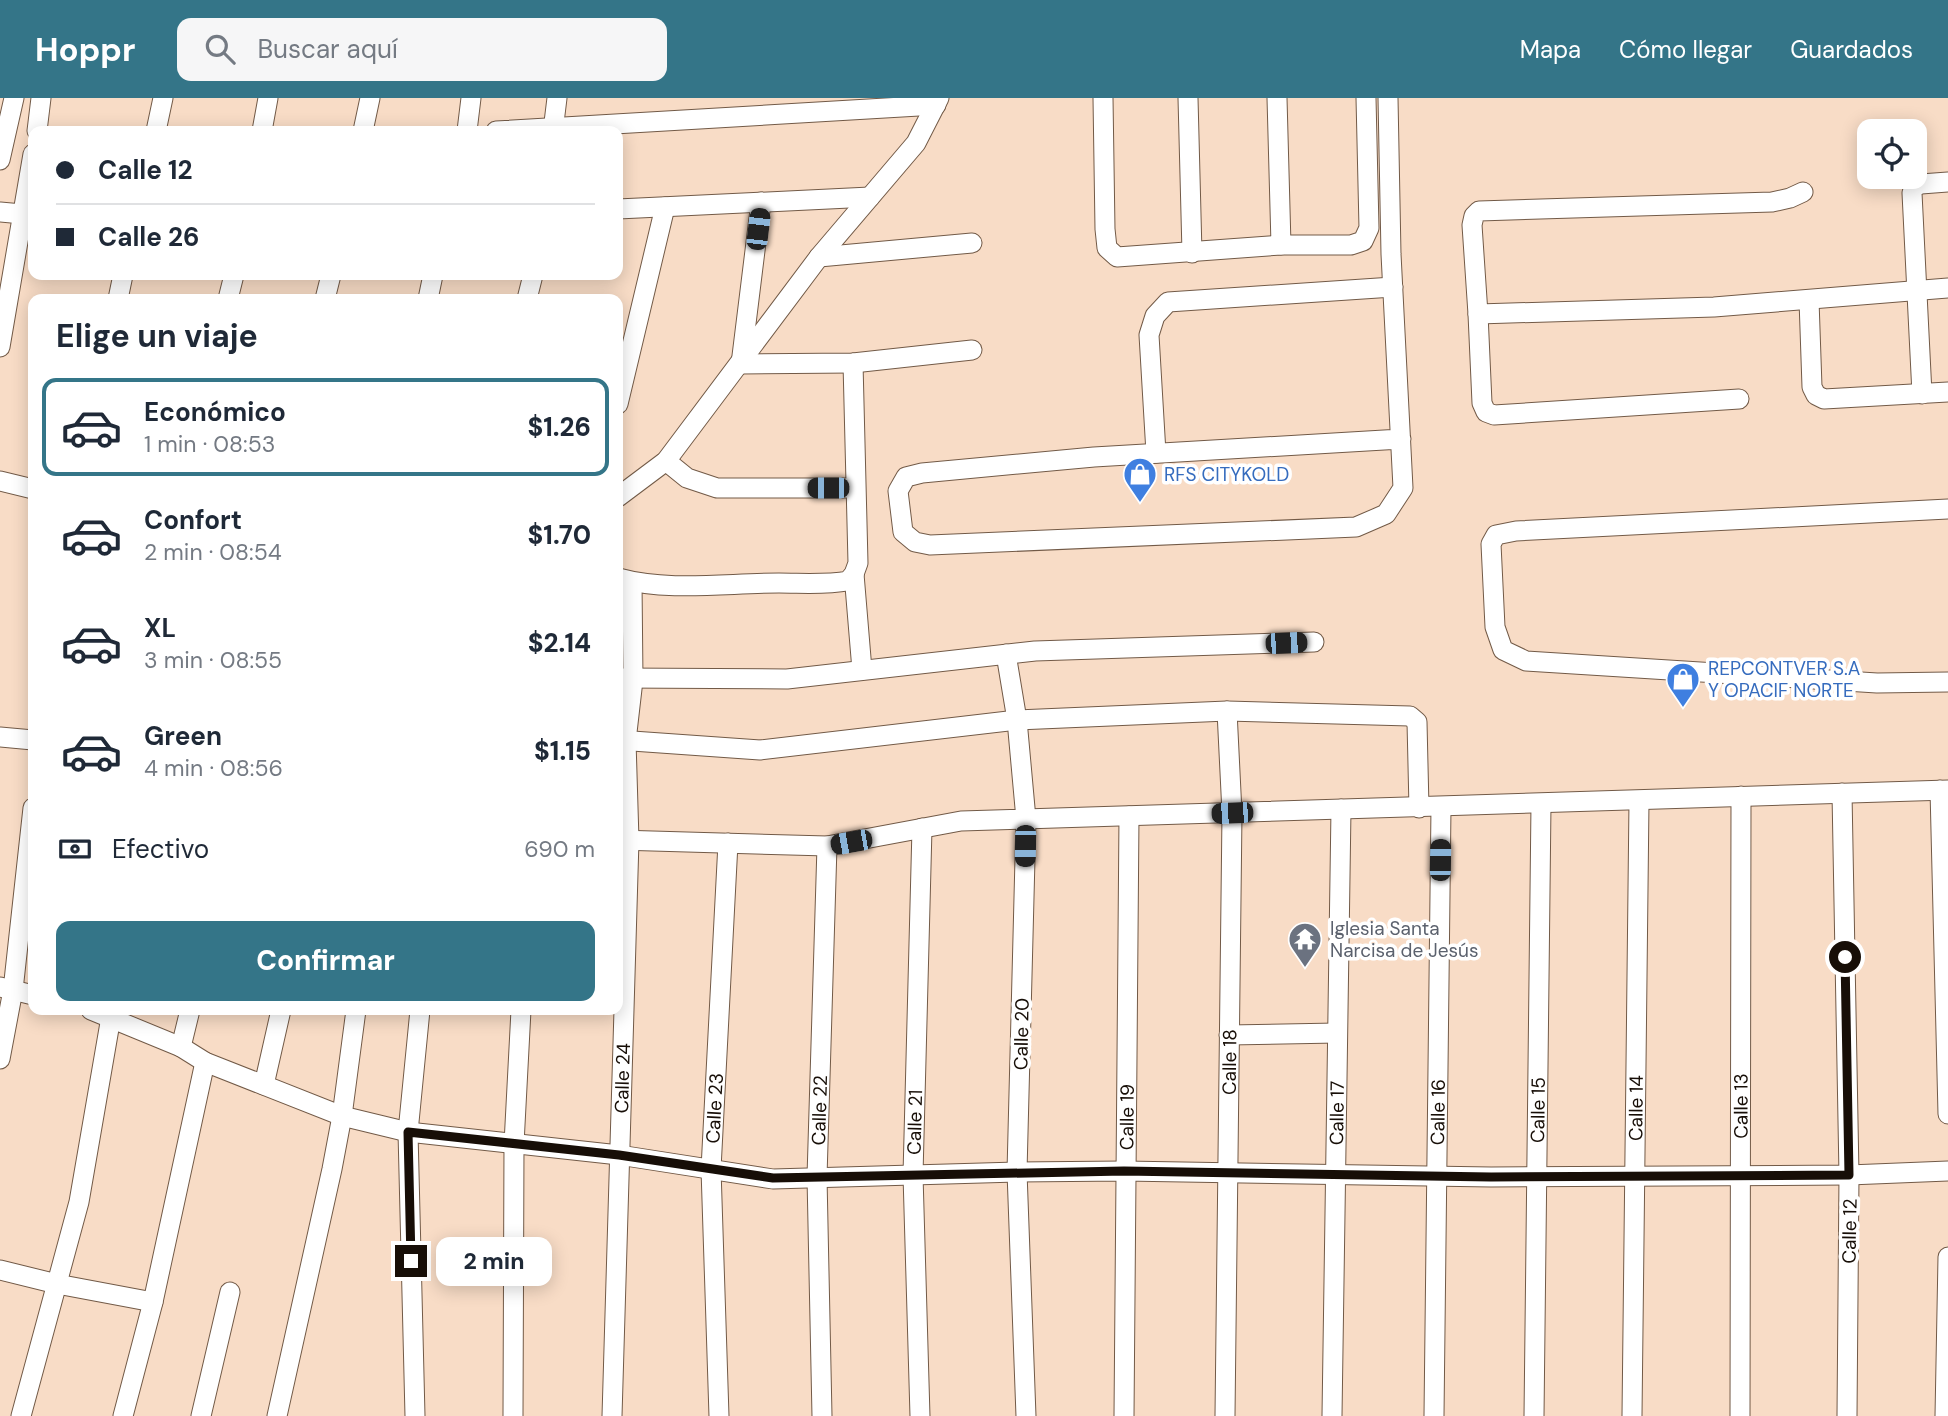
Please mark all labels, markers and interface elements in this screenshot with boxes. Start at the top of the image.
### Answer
search box [177,18,667,81]
text: Hoppr [35,28,135,71]
icon: search [201,30,239,68]
text: Buscar aquí [257,32,398,66]
text: Mapa [1520,34,1581,65]
text: Cómo llegar [1619,34,1752,65]
text: Guardados [1790,34,1913,65]
map controls [1857,119,1927,189]
button: locate [1857,119,1927,189]
text: Calle 12 [98,153,193,187]
car [746,207,771,251]
text: Calle 26 [98,220,200,254]
text: Elige un viaje [56,315,258,357]
text: Económico [144,395,286,429]
icon: car [60,396,123,459]
text: $1.26 [527,410,591,444]
text: 1 min · 08:53 [144,429,275,459]
shop icon: RFS CITYKOLD [1121,455,1159,504]
place label: RFS CITYKOLD [1164,462,1289,487]
car [808,478,850,499]
text: Confort [144,503,242,537]
icon: car [60,504,123,567]
text: $1.70 [528,518,591,552]
text: 2 min · 08:54 [144,537,282,567]
text: XL [144,611,176,645]
icon: car [60,612,123,675]
text: $2.14 [528,626,591,660]
car [1265,632,1308,654]
text: 3 min · 08:55 [144,645,282,675]
place label: REPCONTVER S.A Y OPACIF NORTE [1708,656,1861,703]
shop icon: REPCONTVER S.A Y OPACIF NORTE [1664,660,1702,709]
text: Green [144,719,222,753]
icon: car [60,720,123,783]
text: $1.15 [534,734,591,768]
text: 4 min · 08:56 [144,753,283,783]
car [1211,802,1254,824]
car [1015,825,1036,867]
car [829,828,874,856]
icon: cash [56,830,94,868]
text: Efectivo [112,832,209,866]
text: 690 m [524,834,595,864]
car [1430,839,1451,881]
place label: Iglesia Santa Narcisa de Jesús [1330,916,1479,963]
temple icon: Iglesia Santa Narcisa de Jesús [1286,920,1324,969]
button: Confirmar [56,921,595,1001]
route start [1829,941,1861,973]
street label: Calle 20 [1008,998,1035,1070]
street label: Calle 18 [1217,1029,1242,1095]
street label: Calle 24 [609,1043,636,1114]
street label: Calle 23 [700,1072,729,1144]
street label: Calle 13 [1728,1073,1754,1139]
street label: Calle 22 [806,1075,833,1146]
street label: Calle 14 [1623,1075,1649,1141]
street label: Calle 15 [1525,1077,1551,1143]
street label: Calle 16 [1425,1079,1451,1145]
street label: Calle 17 [1324,1081,1350,1145]
street label: Calle 19 [1114,1084,1140,1150]
street label: Calle 21 [902,1089,928,1155]
street label: Calle 12 [1836,1198,1863,1264]
callout: 2 min [436,1236,551,1286]
route end [395,1245,427,1277]
text: 2 min [463,1246,525,1276]

